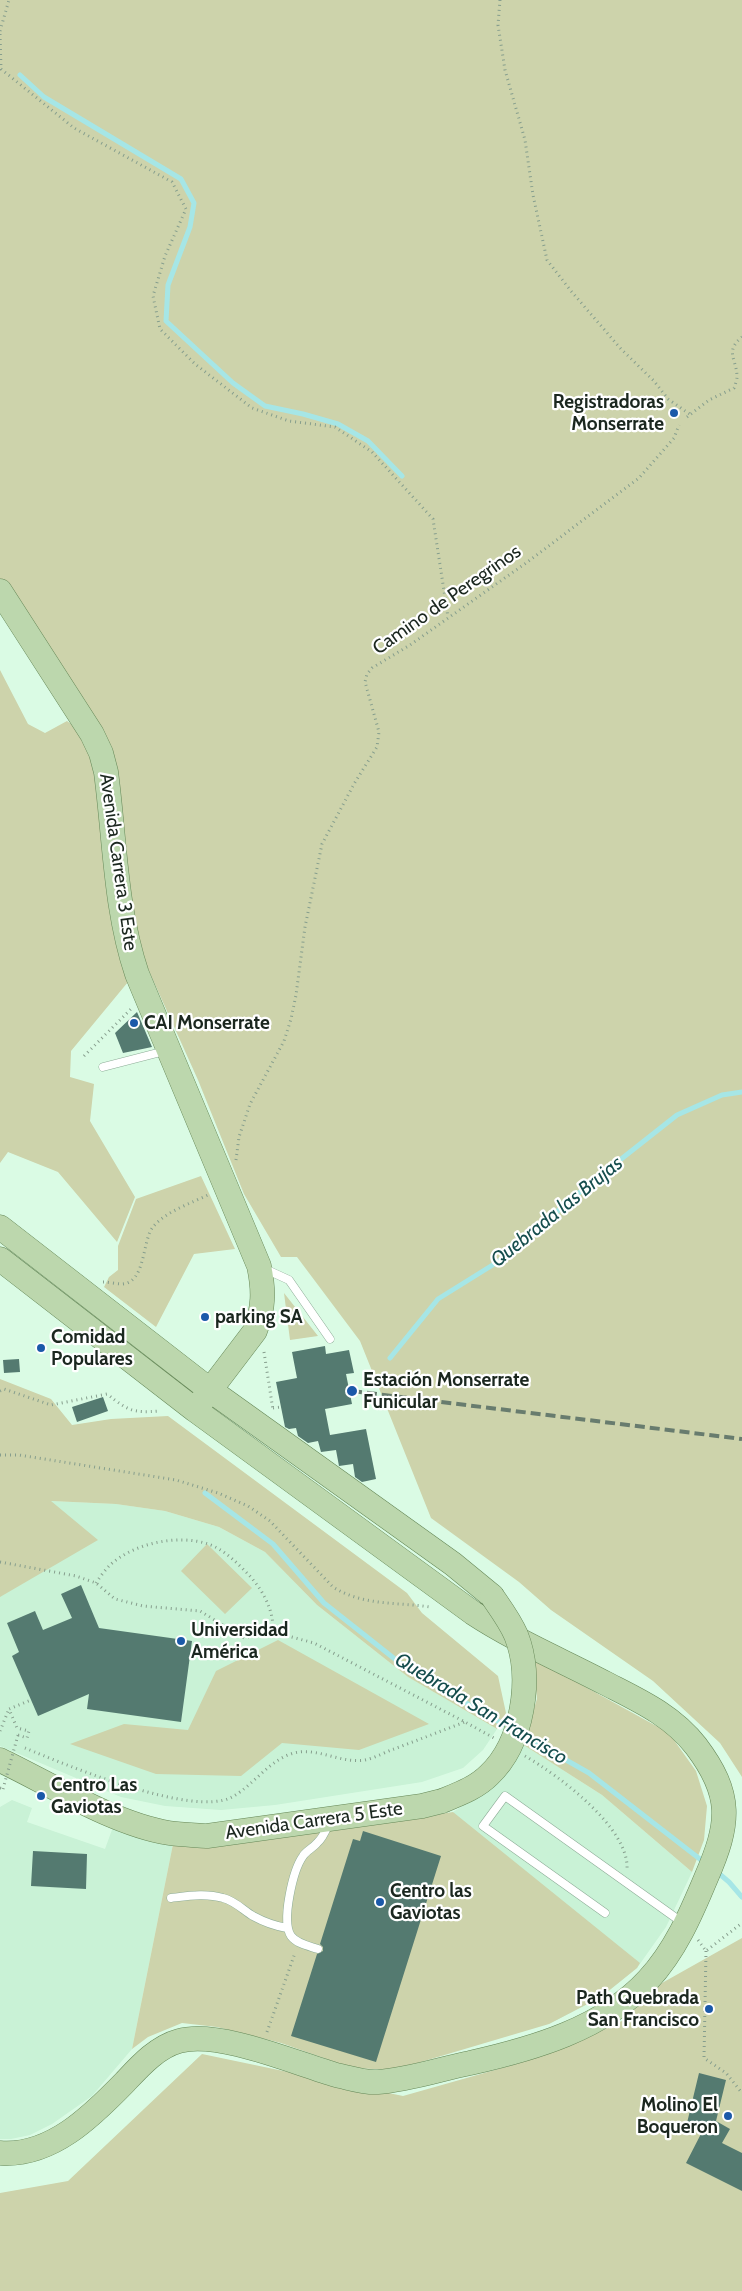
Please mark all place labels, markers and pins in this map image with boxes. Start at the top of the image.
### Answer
place label: Registradoras Monserrate [553,391,664,435]
marker: Registradoras Monserrate [668,407,680,419]
place label: CAI Monserrate [144,1012,270,1034]
marker: CAI Monserrate [128,1017,140,1029]
place label: parking SA [215,1306,303,1328]
marker: parking SA [199,1311,211,1323]
place label: Comidad Populares [51,1326,133,1370]
marker: Comidad Populares [35,1342,47,1354]
place label: Estación Monserrate Funicular [363,1369,529,1413]
marker: Estación Monserrate Funicular [345,1384,359,1398]
place label: Universidad América [191,1619,288,1663]
marker: Universidad América [175,1635,187,1647]
place label: Centro Las Gaviotas [51,1774,137,1818]
marker: Centro Las Gaviotas [35,1790,47,1802]
place label: Centro las Gaviotas [390,1880,472,1924]
marker: Centro las Gaviotas [374,1896,386,1908]
place label: Path Quebrada San Francisco [576,1987,699,2031]
marker: Path Quebrada San Francisco [703,2003,715,2015]
place label: Molino El Boqueron [637,2094,718,2138]
marker: Molino El Boqueron [722,2110,734,2122]

